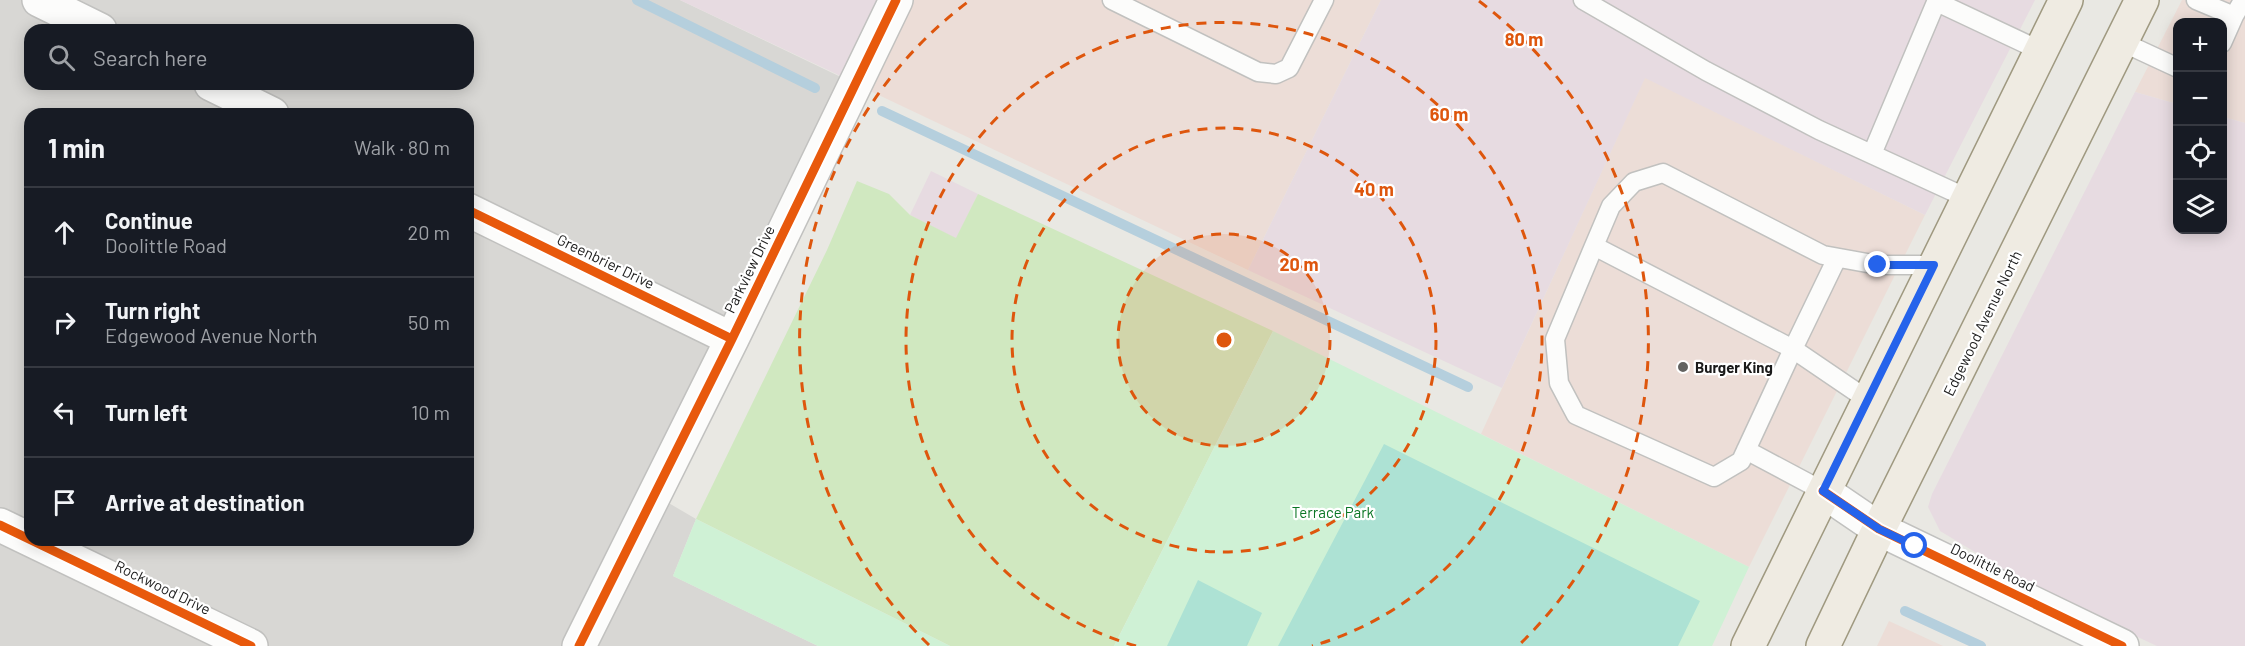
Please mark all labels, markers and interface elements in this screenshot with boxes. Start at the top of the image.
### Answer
map controls [2173,18,2227,234]
button: + [2173,18,2227,72]
search box [24,24,474,90]
text: 80 m [1505,28,1543,50]
icon: search [45,41,78,74]
text: Search here [93,44,207,70]
button: − [2173,72,2227,126]
text: 60 m [1430,103,1468,125]
button: locate [2173,126,2227,180]
text: 1 min [48,132,105,163]
text: Walk · 80 m [354,135,450,159]
text: 40 m [1354,178,1394,200]
button: layers [2173,180,2227,234]
text: Continue [105,207,193,233]
icon: ahead [48,216,81,249]
text: 20 m [407,220,450,244]
street label: Parkview Drive [720,222,778,316]
street label: Greenbrier Drive [554,230,658,292]
text: Doolittle Road [105,233,227,257]
street label: Edgewood Avenue North [1939,247,2025,399]
route end [1864,251,1890,277]
text: 20 m [1280,253,1318,275]
text: Turn right [105,297,200,323]
icon: right [48,306,81,339]
text: 50 m [408,310,450,334]
text: Edgewood Avenue North [105,323,318,347]
centre of rings [1214,330,1234,350]
place label: Burger King [1695,358,1773,376]
marker: Burger King [1676,360,1690,374]
icon: left [48,396,81,429]
text: Turn left [105,399,188,425]
text: 10 m [411,400,450,424]
icon: arrive [48,486,81,519]
text: Arrive at destination [105,489,304,515]
park label: Terrace Park [1292,503,1375,521]
route start [1901,532,1927,558]
street label: Doolittle Road [1948,539,2038,595]
street label: Rockwood Drive [112,556,214,618]

